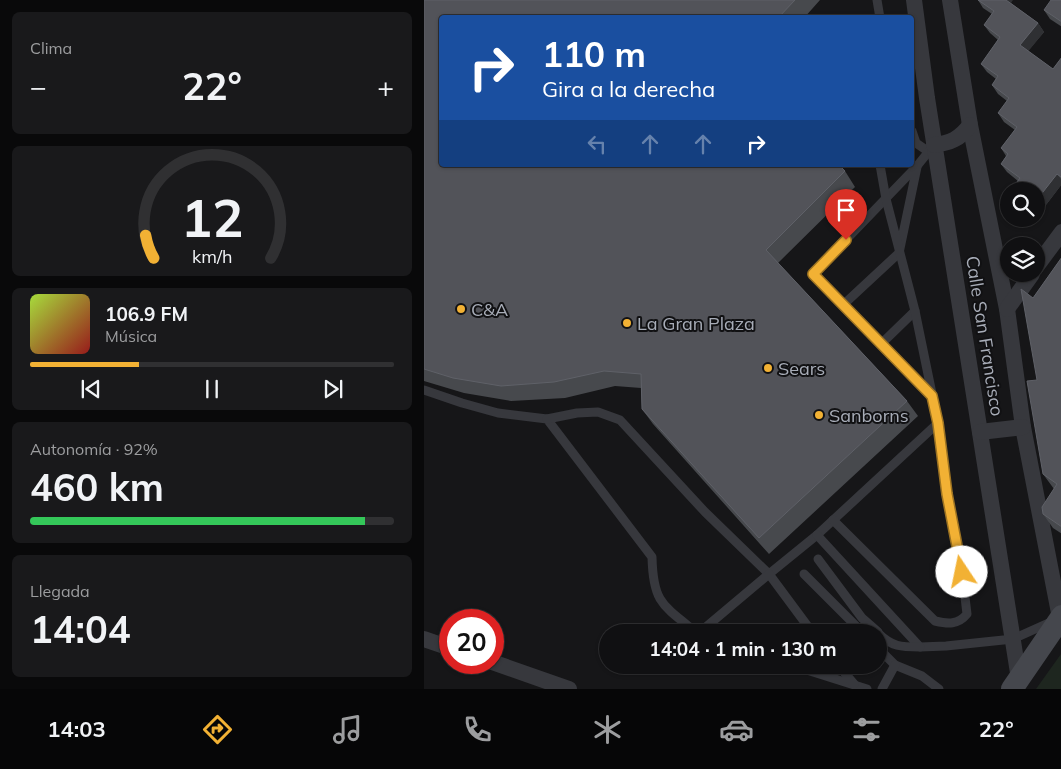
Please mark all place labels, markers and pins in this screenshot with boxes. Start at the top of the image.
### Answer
pin [825,189,867,240]
place label: C&A [471,298,508,321]
marker: C&A [455,303,467,315]
place label: La Gran Plaza [637,312,755,335]
marker: La Gran Plaza [621,317,633,329]
place label: Sears [778,357,825,380]
marker: Sears [762,362,774,374]
place label: Sanborns [829,404,909,427]
marker: Sanborns [813,409,825,421]

